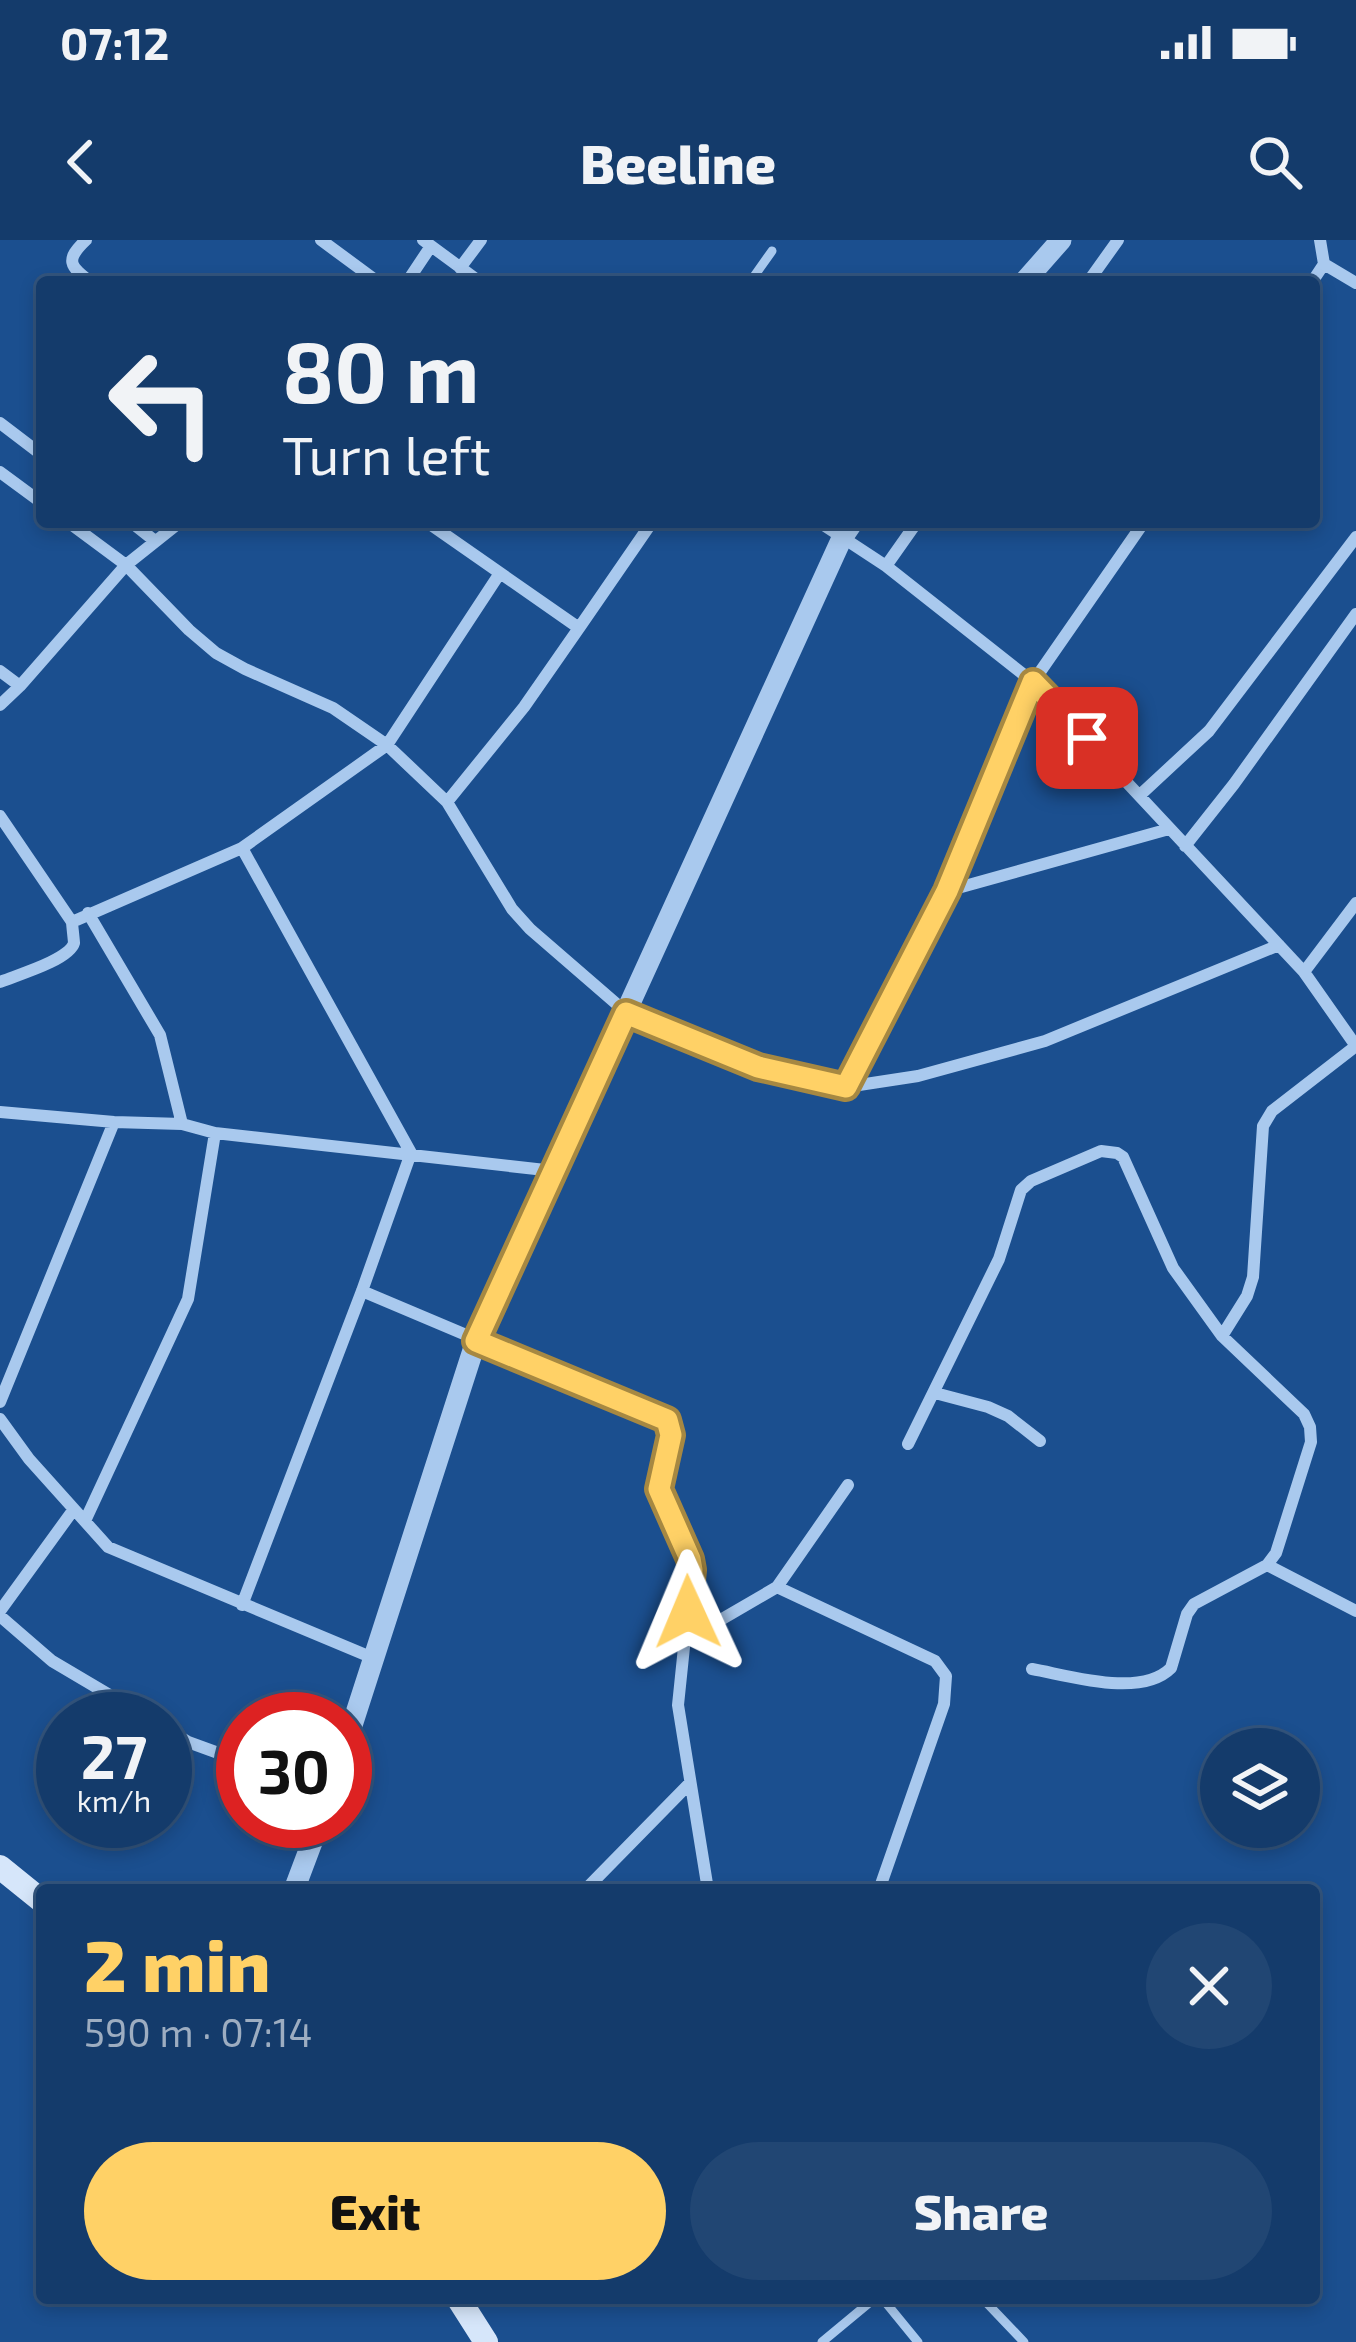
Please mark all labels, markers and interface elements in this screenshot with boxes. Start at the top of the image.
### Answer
text: 07:12 [60,15,169,69]
icon: back [48,129,114,195]
icon: search [1242,129,1308,195]
text: Beeline [580,130,776,195]
text: 80 m [282,319,479,420]
icon: left [84,324,240,480]
text: Turn left [282,421,491,486]
pin [1036,687,1138,789]
icon: arrive [1054,705,1120,771]
position arrow [625,1549,751,1675]
speed limit sign: 30 [216,1692,372,1848]
text: 27 [81,1719,147,1791]
map controls [1200,1728,1320,1848]
button: layers [1200,1728,1320,1848]
text: km/h [77,1782,151,1818]
text: 2 min [84,1920,270,2006]
button: close [1146,1923,1272,2049]
text: 590 m · 07:14 [84,2008,312,2055]
button: Exit [84,2142,666,2280]
button: Share [690,2142,1272,2280]

